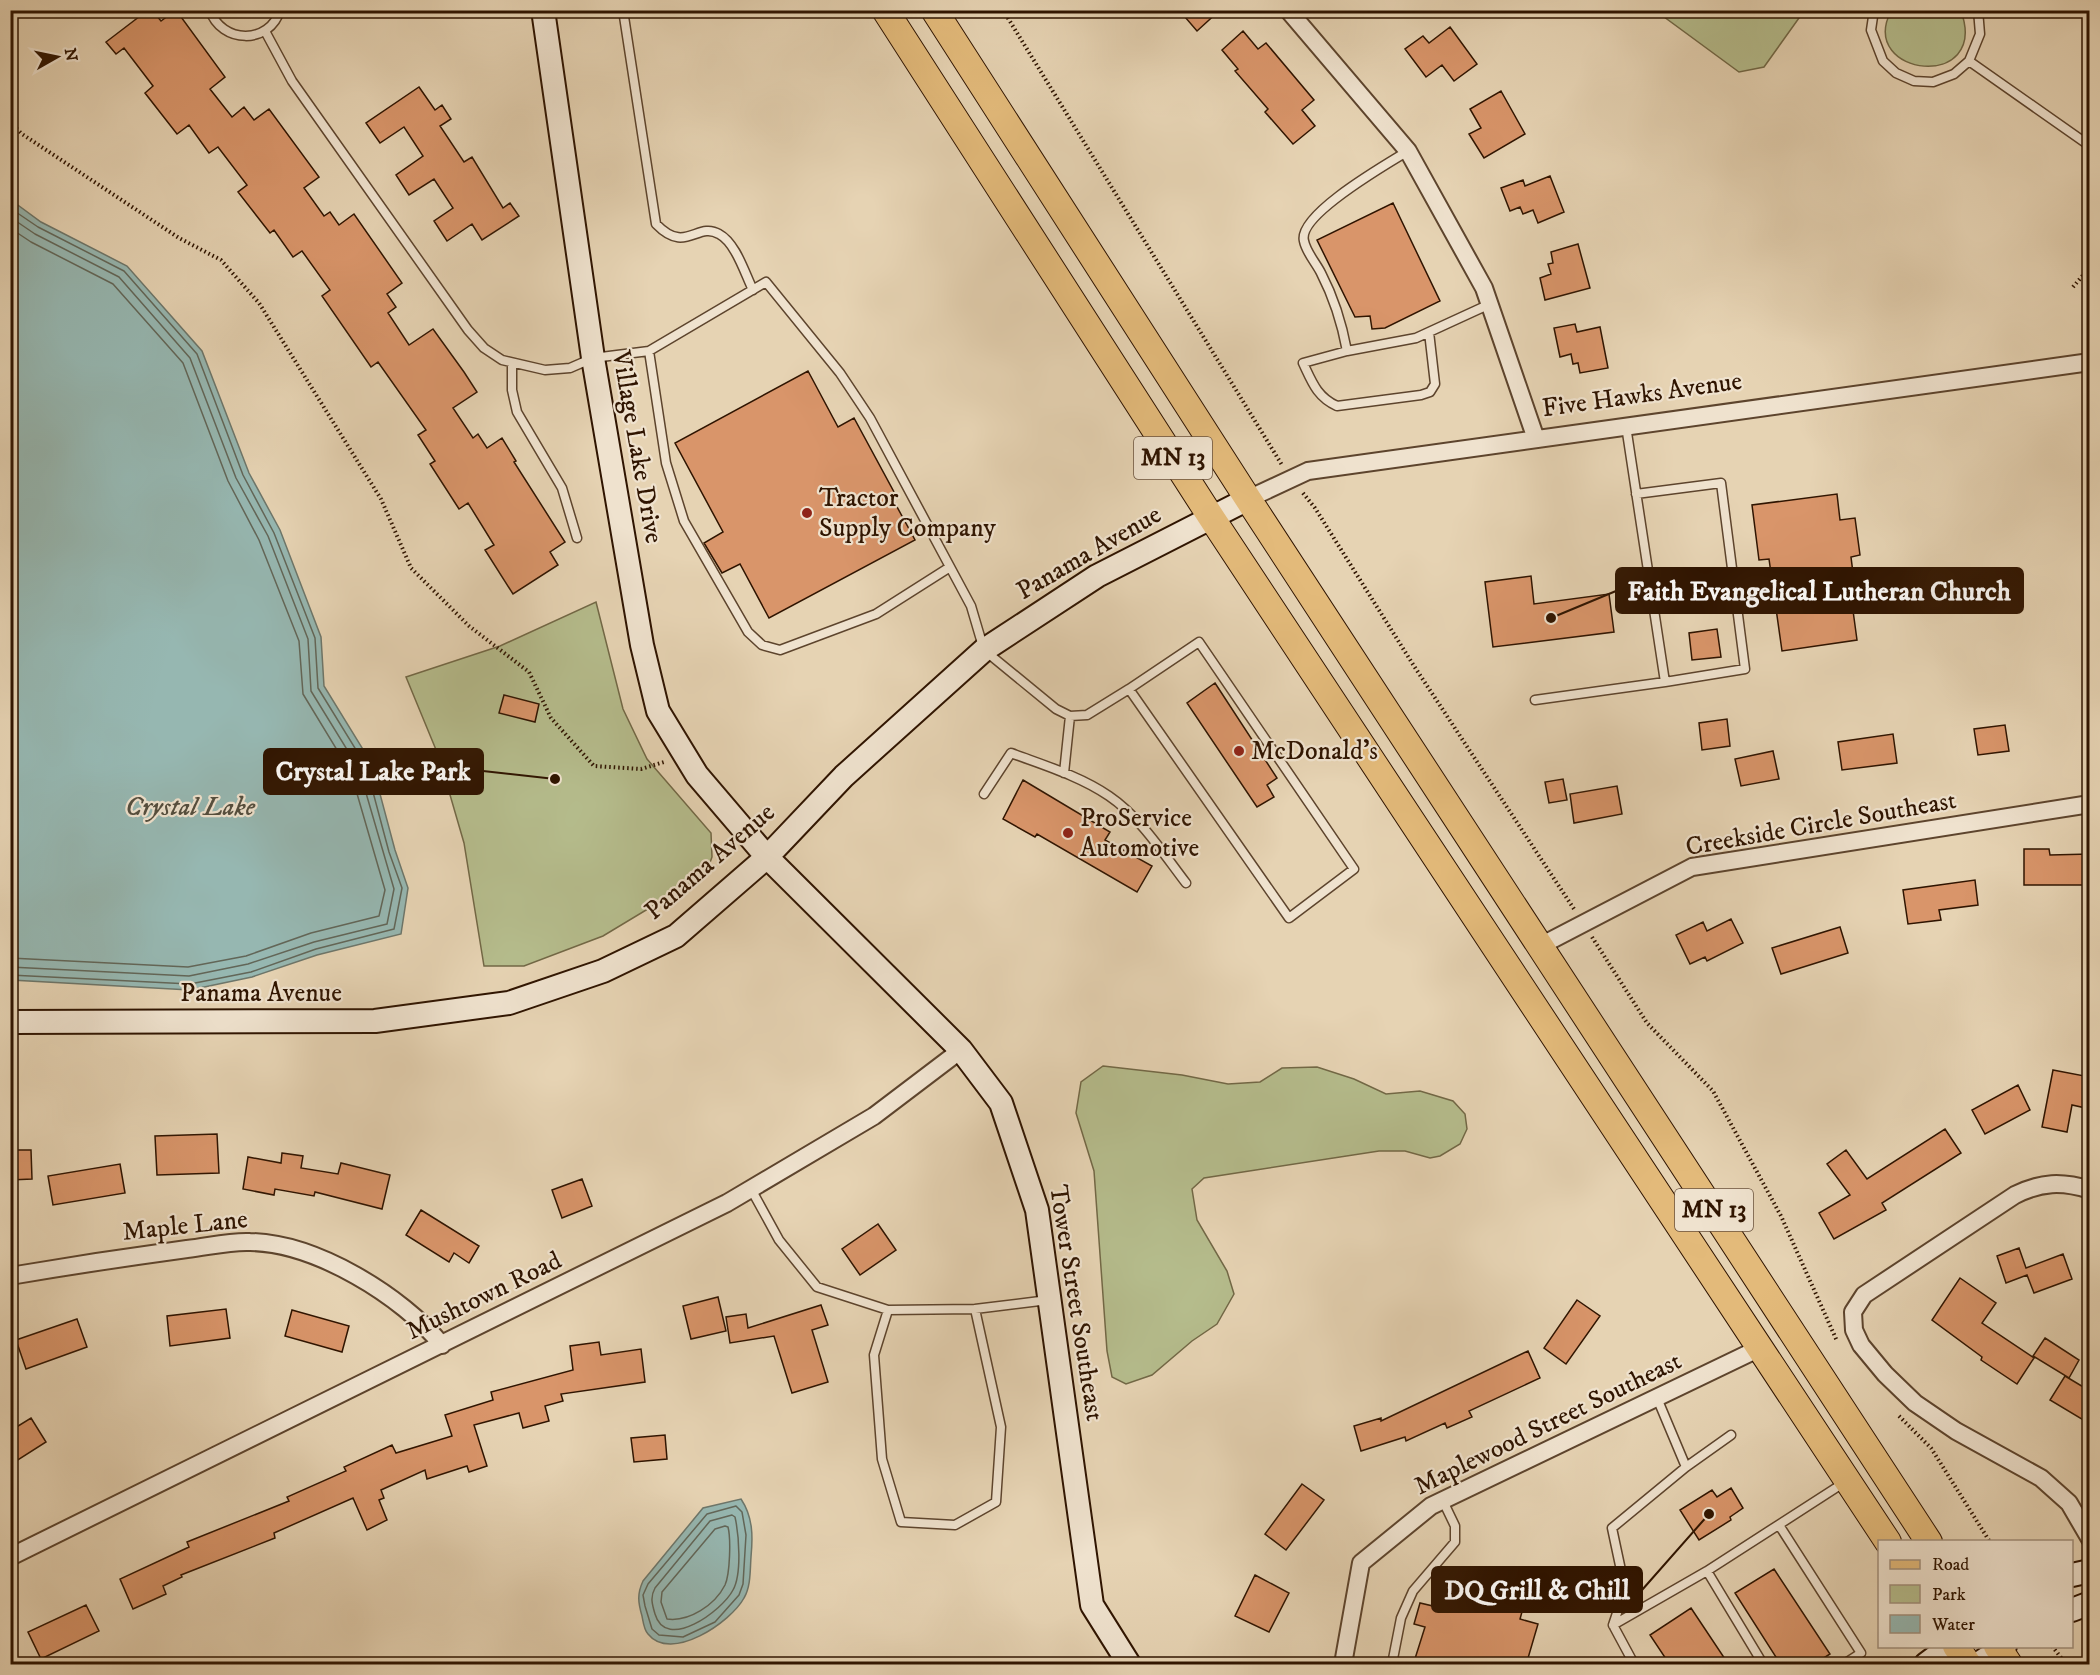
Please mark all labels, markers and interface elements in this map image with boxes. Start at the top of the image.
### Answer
north arrow [27,27,87,87]
text: N [60,47,82,63]
street label: Village Lake Drive [604,347,670,546]
street label: Five Hawks Avenue [1540,365,1744,425]
road number: MN 13 [1134,437,1212,479]
place label: Tractor Supply Company [819,482,997,545]
street label: Panama Avenue [1011,498,1167,608]
marker: Tractor Supply Company [800,506,814,520]
callout: Faith Evangelical Lutheran Church [1616,568,2023,613]
text: Faith Evangelical Lutheran Church [1627,575,2012,609]
place label: McDonald's [1251,735,1378,768]
marker: McDonald's [1232,744,1246,758]
callout: Crystal Lake Park [264,749,483,794]
text: Crystal Lake Park [275,755,471,789]
street label: Creekside Circle Southeast [1683,784,1959,864]
water label: Crystal Lake [125,790,256,824]
street label: Panama Avenue [638,796,782,928]
place label: ProService Automotive [1080,802,1199,865]
marker: ProService Automotive [1061,826,1075,840]
street label: Panama Avenue [180,977,342,1010]
street label: Tower Street Southeast [1041,1183,1111,1423]
road number: MN 13 [1675,1189,1753,1231]
street label: Maple Lane [121,1203,249,1249]
street label: Mushtown Road [401,1244,567,1348]
street label: Maplewood Street Southeast [1409,1345,1687,1503]
legend [1878,1540,2073,1648]
text: Road [1932,1554,1969,1576]
callout: DQ Grill & Chill [1432,1567,1642,1612]
text: DQ Grill & Chill [1444,1574,1631,1608]
text: Park [1932,1584,1966,1606]
text: Water [1931,1614,1975,1636]

